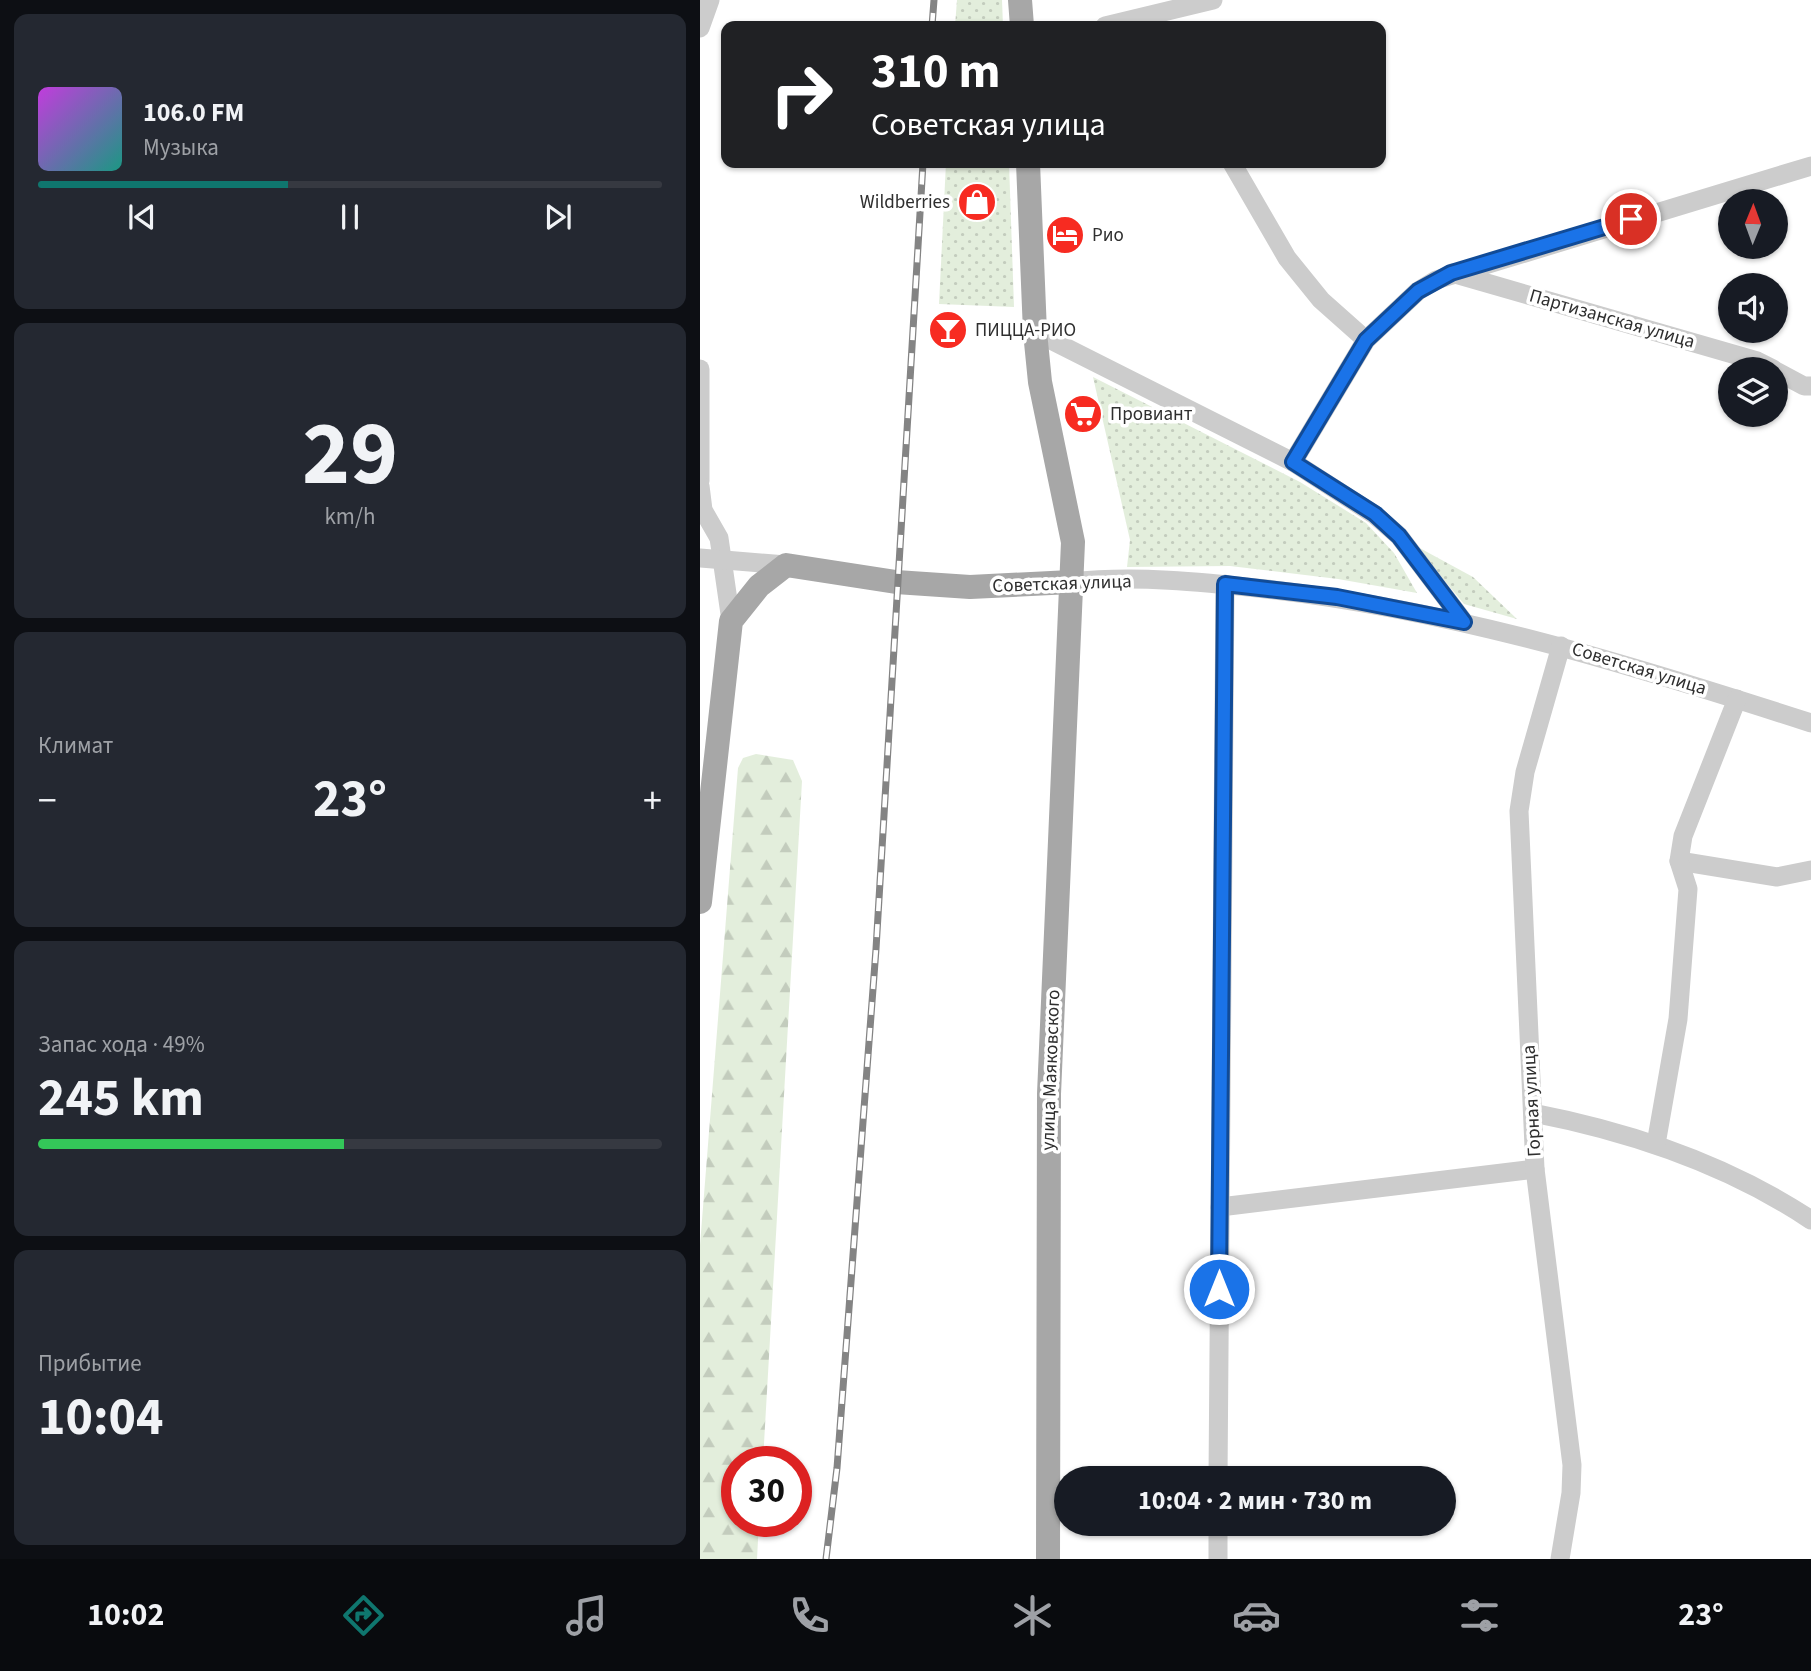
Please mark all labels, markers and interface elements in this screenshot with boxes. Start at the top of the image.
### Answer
text: 310 m [871,37,1000,107]
icon: right [756,49,847,140]
text: 106.0 FM [143,94,244,131]
text: Советская улица [871,102,1106,148]
text: Музыка [143,131,219,164]
shop icon: Wildberries [956,181,998,223]
place label: Wildberries [860,189,950,216]
pin [1601,189,1661,249]
north arrow [1718,189,1788,259]
map controls [1718,189,1788,427]
icon: previous [123,198,161,236]
icon: pause [331,198,369,236]
icon: next [539,198,577,236]
icon: arrive [1612,200,1650,238]
hotel icon: Рио [1044,214,1086,256]
place label: Рио [1092,222,1124,249]
button: sound [1718,273,1788,343]
street label: Партизанская улица [1526,282,1698,356]
bar icon: ПИЦЦА-РИО [927,309,969,351]
place label: ПИЦЦА-РИО [975,317,1076,344]
button: layers [1718,357,1788,427]
text: 29 [302,390,398,519]
supermarket icon: Провиант [1062,393,1104,435]
place label: Провиант [1110,401,1193,428]
text: km/h [324,500,376,533]
street label: Советская улица [992,568,1132,600]
street label: Советская улица [1568,636,1710,702]
text: Климат [38,729,113,762]
text: 23° [313,763,387,837]
text: − [38,774,57,828]
text: + [643,774,662,828]
street label: улица Маяковского [1035,989,1067,1151]
text: Запас хода · 49% [38,1028,205,1061]
street label: Горная улица [1516,1044,1548,1158]
text: 245 km [38,1062,204,1136]
position arrow [1182,1252,1256,1326]
text: Прибытие [38,1347,142,1380]
text: 10:04 [38,1381,163,1455]
speed limit sign: 30 [721,1446,812,1537]
text: 10:04 · 2 мин · 730 m [1138,1482,1372,1519]
icon: directions [339,1591,388,1640]
icon: music [562,1591,611,1640]
icon: phone [785,1591,834,1640]
icon: climate [1008,1591,1057,1640]
icon: car [1232,1591,1281,1640]
icon: filters [1455,1591,1504,1640]
text: 10:02 [87,1592,164,1638]
text: 23° [1678,1592,1724,1638]

